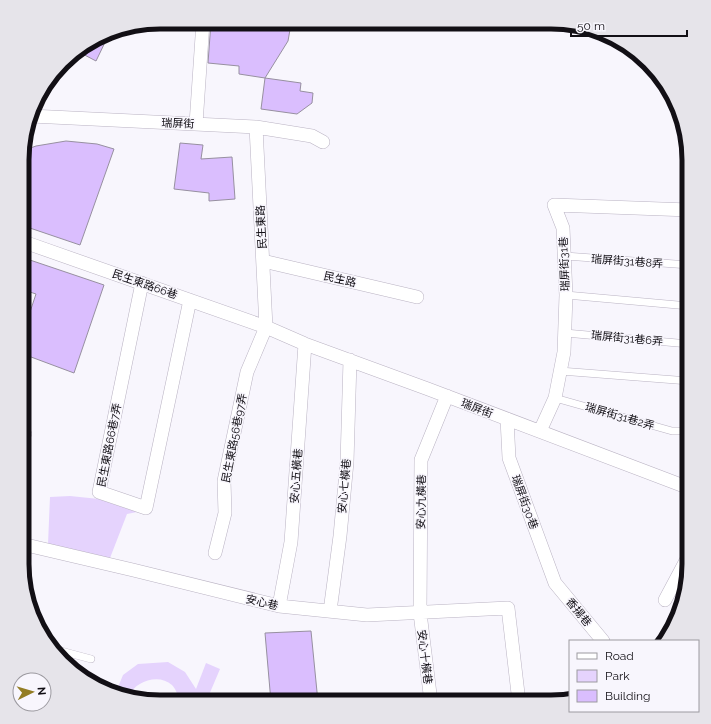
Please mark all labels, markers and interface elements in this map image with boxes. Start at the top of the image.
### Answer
scale bar [571,12,687,38]
text: 50 m [577,19,605,33]
street label: 瑞屏街 [161,116,195,131]
street label: 民生東路 [254,205,269,249]
street label: 瑞屏街31巷 [557,236,572,291]
street label: 瑞屏街31巷8弄 [591,252,663,270]
street label: 民生東路66巷 [110,267,179,302]
street label: 民生路 [322,269,357,290]
street label: 瑞屏街31巷6弄 [590,329,663,348]
street label: 民生東路56巷97弄 [219,392,250,484]
street label: 瑞屏街 [459,396,495,420]
street label: 瑞屏街31巷2弄 [584,400,656,433]
street label: 民生東路66巷7弄 [95,402,124,488]
street label: 安心五橫巷 [288,448,305,504]
street label: 安心七橫巷 [336,458,353,514]
street label: 瑞屏街30巷 [509,473,540,531]
street label: 安心九橫巷 [415,474,428,530]
street label: 安心巷 [244,592,279,613]
street label: 香揚巷 [563,595,594,629]
street label: 安心十橫巷 [415,629,434,685]
legend [569,640,699,712]
text: Road [605,649,634,663]
text: Park [605,669,630,683]
north arrow [12,672,52,712]
text: N [35,686,48,696]
text: Building [605,689,651,703]

